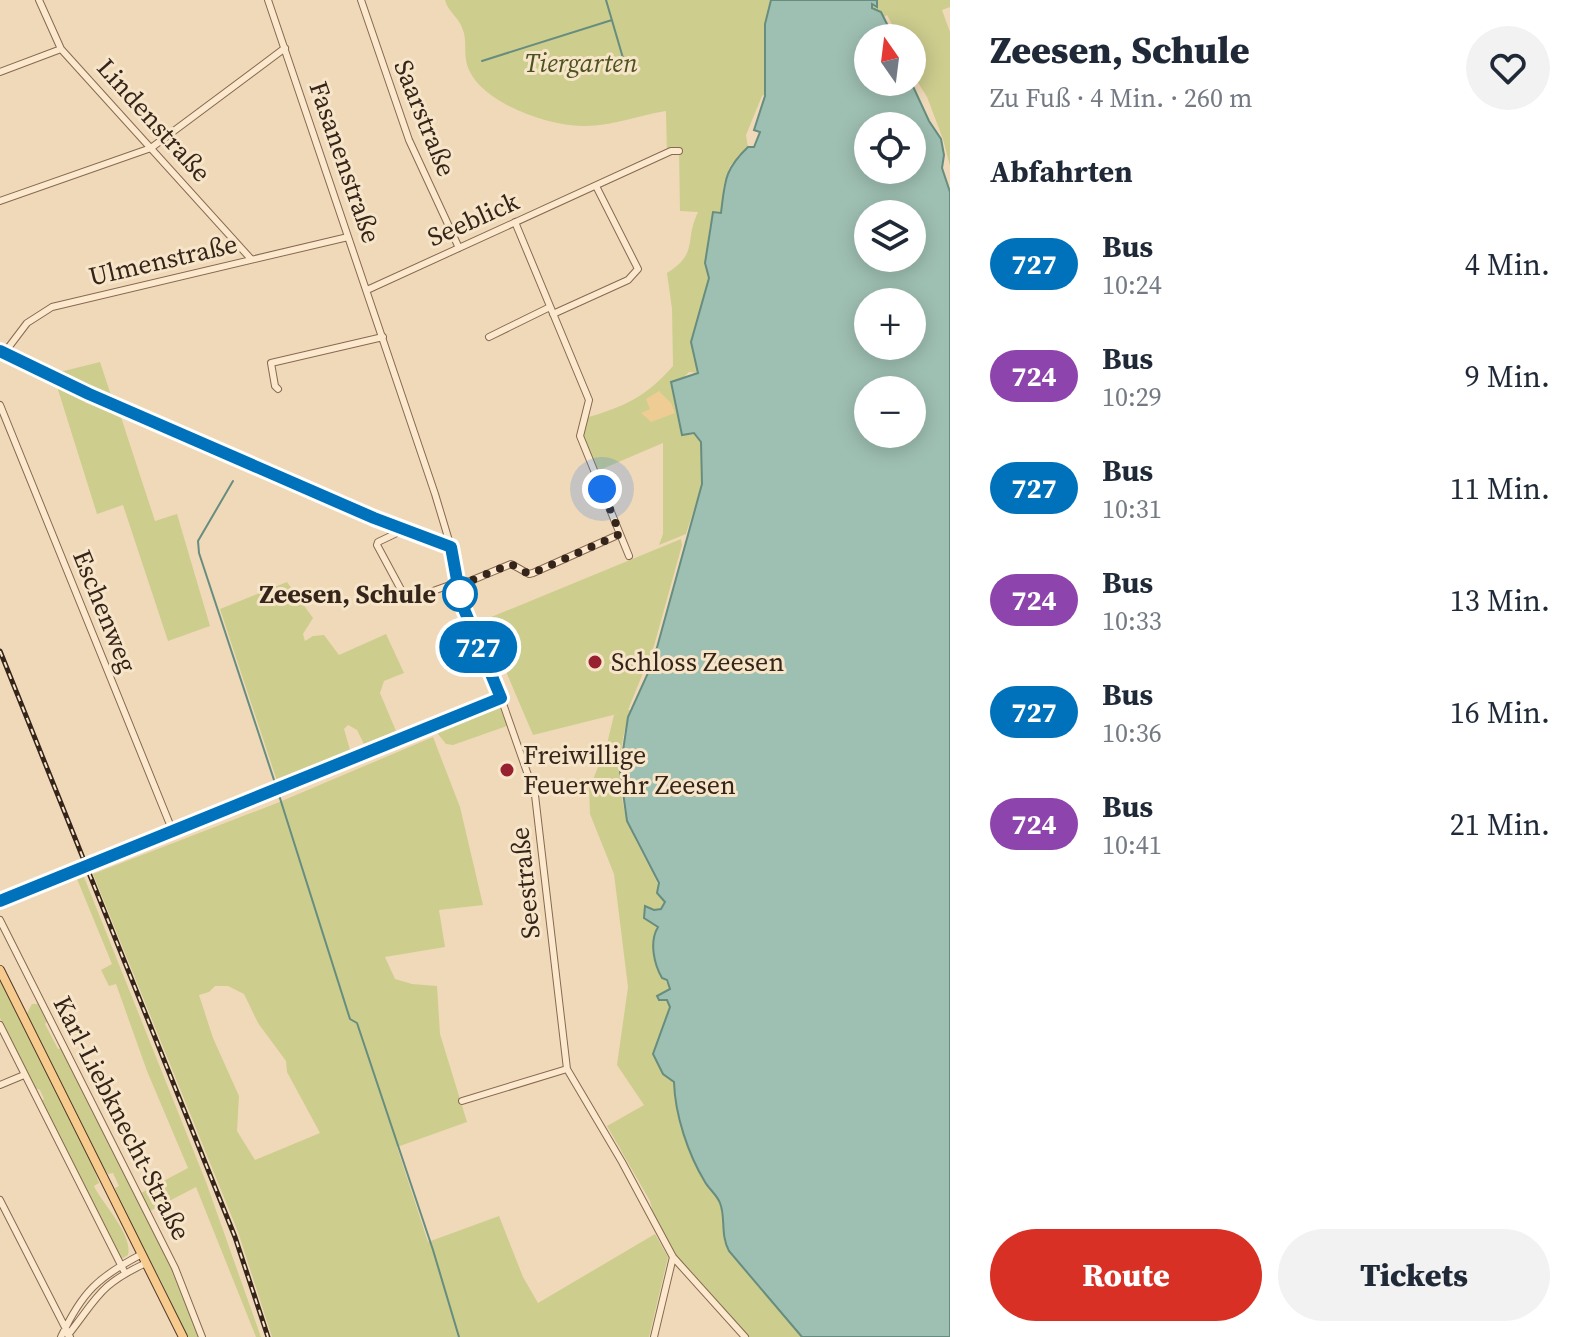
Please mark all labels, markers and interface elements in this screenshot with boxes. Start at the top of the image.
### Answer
north arrow [854,24,926,96]
map controls [854,24,926,448]
text: Zeesen, Schule [990,24,1250,76]
button: heart [1466,26,1550,110]
park label: Tiergarten [524,45,638,81]
street label: Lindenstraße [89,50,219,190]
street label: Saarstraße [385,54,465,182]
street label: Fasanenstraße [301,76,389,248]
text: Zu Fuß · 4 Min. · 260 m [990,80,1252,116]
button: locate [854,112,926,184]
text: Abfahrten [990,151,1133,192]
street label: Seeblick [422,183,525,255]
button: layers [854,200,926,272]
street label: Ulmenstraße [85,225,241,295]
text: Bus [1102,226,1153,267]
text: 4 Min. [1465,244,1550,285]
text: 727 [1011,245,1057,283]
text: 10:24 [1102,267,1162,303]
button: + [854,288,926,360]
text: Bus [1102,338,1153,379]
text: 9 Min. [1465,356,1550,397]
text: 724 [1011,357,1057,395]
button: − [854,376,926,448]
text: 10:29 [1102,379,1162,415]
text: Bus [1102,450,1153,491]
text: 11 Min. [1450,468,1550,509]
your location [582,469,622,509]
text: 727 [1011,469,1057,507]
text: 10:31 [1102,491,1162,527]
street label: Eschenweg [64,544,146,678]
text: Bus [1102,562,1153,603]
place label: Zeesen, Schule [259,576,436,612]
marker: Zeesen, Schule [443,577,477,611]
text: 13 Min. [1450,580,1550,621]
text: 724 [1011,581,1057,619]
text: 10:33 [1102,603,1162,639]
line badge: 727 [432,621,524,673]
text: 727 [455,628,501,666]
place label: Schloss Zeesen [611,644,784,680]
marker: Schloss Zeesen [586,653,604,671]
text: Bus [1102,674,1153,715]
text: 16 Min. [1450,692,1550,733]
text: 727 [1011,693,1057,731]
text: 10:36 [1102,715,1162,751]
place label: Freiwillige Feuerwehr Zeesen [523,737,736,803]
marker: Freiwillige Feuerwehr Zeesen [498,761,516,779]
text: Bus [1102,786,1153,827]
text: 21 Min. [1450,804,1550,845]
text: 724 [1011,805,1057,843]
street label: Seestraße [501,825,549,941]
text: 10:41 [1102,827,1162,863]
street label: Karl-Liebknecht-Straße [45,990,199,1246]
button: Route [990,1229,1262,1321]
button: Tickets [1278,1229,1550,1321]

